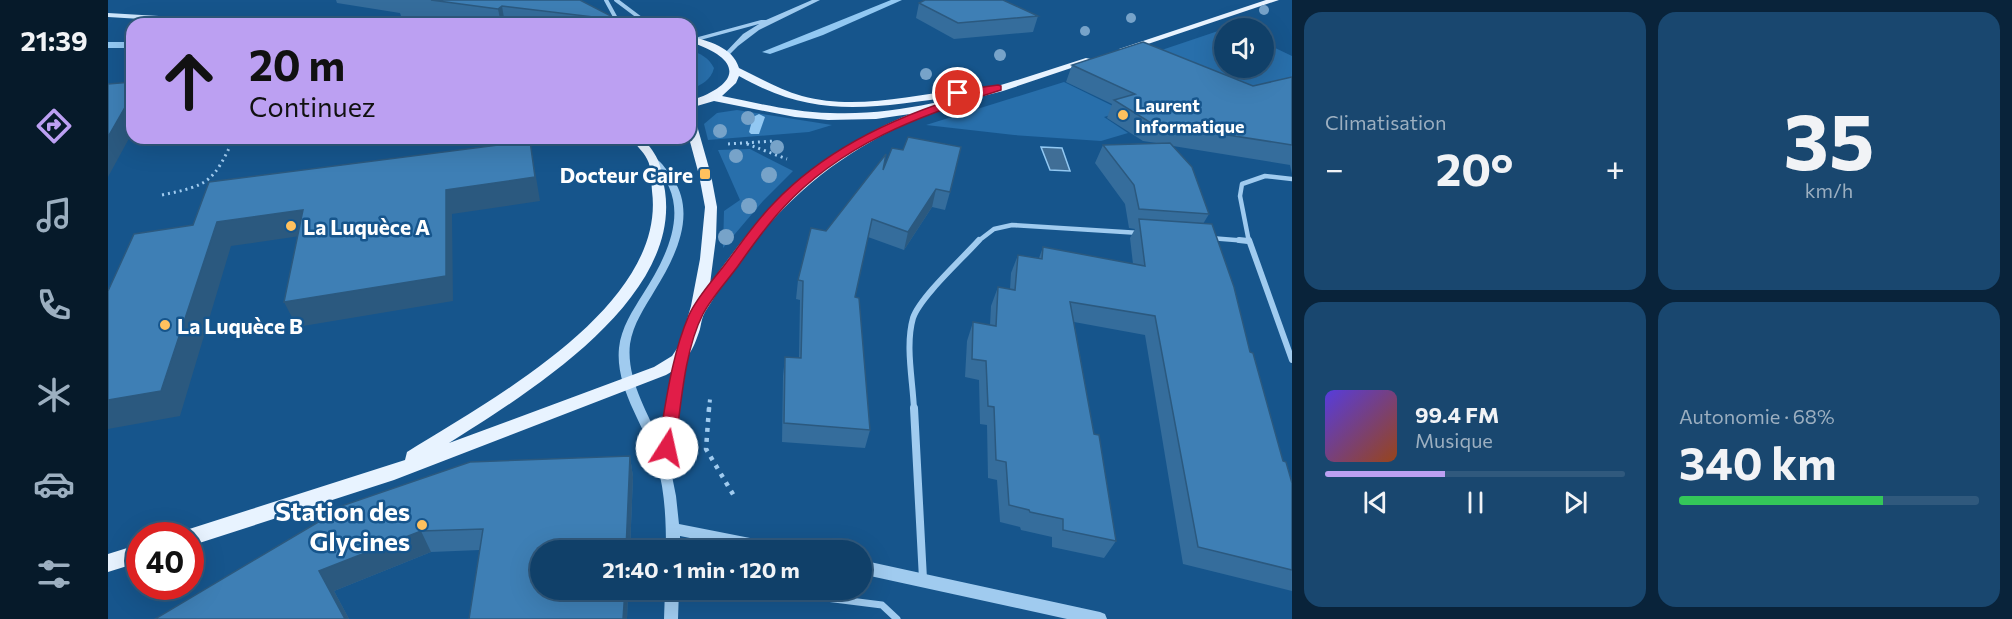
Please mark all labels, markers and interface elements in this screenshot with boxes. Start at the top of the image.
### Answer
map controls [1214,18,1274,78]
button: sound [1214,18,1274,78]
text: 21:39 [20,24,88,57]
text: 20 m [249,38,345,90]
icon: ahead [150,42,228,120]
pin [932,67,983,118]
icon: arrive [941,76,974,109]
text: Continuez [249,90,375,123]
text: 35 [1784,91,1874,186]
place label: Laurent Informatique [1135,94,1244,137]
icon: directions [33,105,75,147]
marker: Laurent Informatique [1116,108,1130,122]
text: Climatisation [1325,110,1446,134]
text: 20° [1436,140,1514,195]
text: − [1325,147,1344,188]
text: + [1606,147,1625,188]
place label: Docteur Caire [560,162,693,187]
marker: Docteur Caire [698,167,712,181]
text: km/h [1805,178,1853,202]
icon: music [33,194,75,236]
place label: La Luquèce A [303,214,430,239]
marker: La Luquèce A [284,219,298,233]
icon: phone [33,284,75,326]
place label: La Luquèce B [177,313,303,338]
marker: La Luquèce B [158,318,172,332]
icon: climate [33,374,75,416]
text: 99.4 FM [1415,401,1499,428]
text: Autonomie · 68% [1679,404,1835,428]
position arrow [635,416,699,480]
text: Musique [1415,428,1493,452]
text: 340 km [1679,434,1836,489]
icon: car [33,463,75,505]
icon: previous [1359,486,1392,519]
icon: pause [1459,486,1492,519]
icon: next [1559,486,1592,519]
place label: Station des Glycines [275,495,410,556]
marker: Station des Glycines [415,518,429,532]
speed limit sign: 40 [126,522,204,600]
icon: filters [33,553,75,595]
text: 21:40 · 1 min · 120 m [602,556,800,583]

